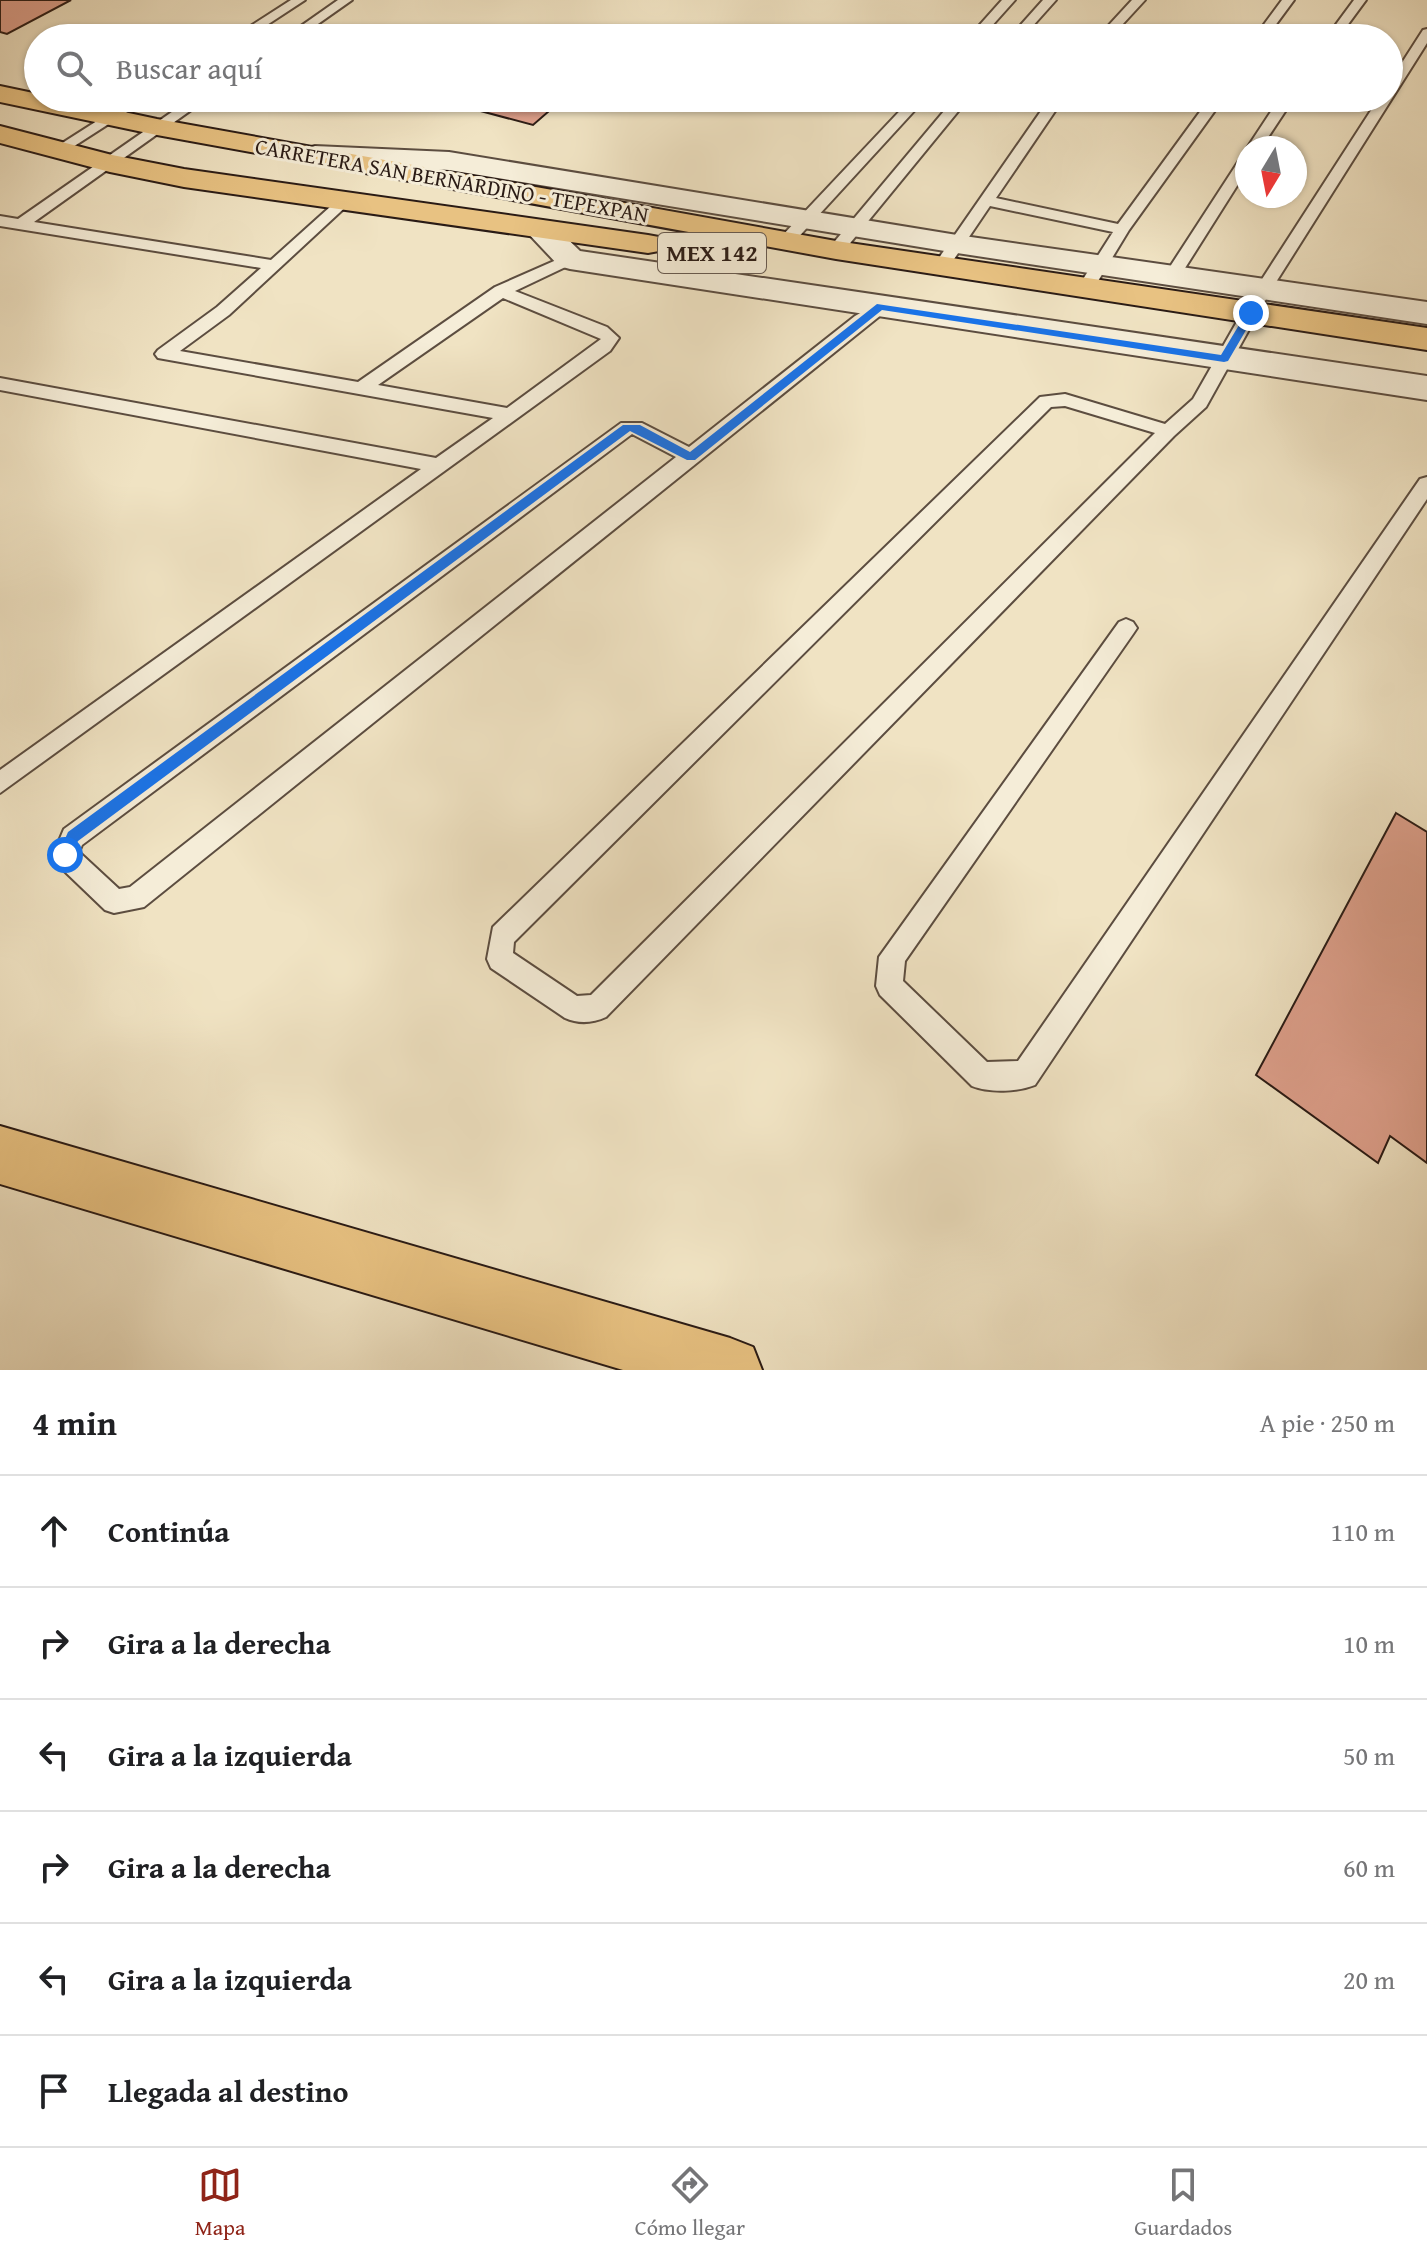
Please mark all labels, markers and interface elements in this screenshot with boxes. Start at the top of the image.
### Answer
search box [24,24,1403,112]
icon: search [52,46,96,90]
text: Buscar aquí [116,46,262,90]
street label: CARRETERA SAN BERNARDINO - TEPEXPAN [253,130,651,230]
north arrow [1235,136,1307,208]
road number: MEX 142 [658,233,766,273]
route end [1233,295,1269,331]
route start [47,837,83,873]
text: 4 min [32,1398,117,1447]
text: A pie · 250 m [1260,1403,1395,1442]
icon: ahead [32,1509,76,1553]
text: Continúa [108,1509,230,1553]
text: 110 m [1330,1512,1395,1551]
icon: right [32,1621,76,1665]
text: Gira a la derecha [108,1621,331,1665]
text: 10 m [1343,1624,1395,1663]
icon: left [32,1733,76,1777]
text: Gira a la izquierda [108,1733,352,1777]
text: 50 m [1343,1736,1395,1775]
icon: right [32,1845,76,1889]
text: Gira a la derecha [108,1845,331,1889]
text: 60 m [1343,1848,1395,1887]
icon: left [32,1957,76,2001]
text: Gira a la izquierda [108,1957,352,2001]
text: 20 m [1343,1960,1395,1999]
icon: arrive [32,2069,76,2113]
text: Llegada al destino [108,2069,349,2113]
tab: Mapa [195,2163,245,2243]
tab: Cómo llegar [635,2163,745,2243]
tab: Guardados [1134,2163,1232,2243]

